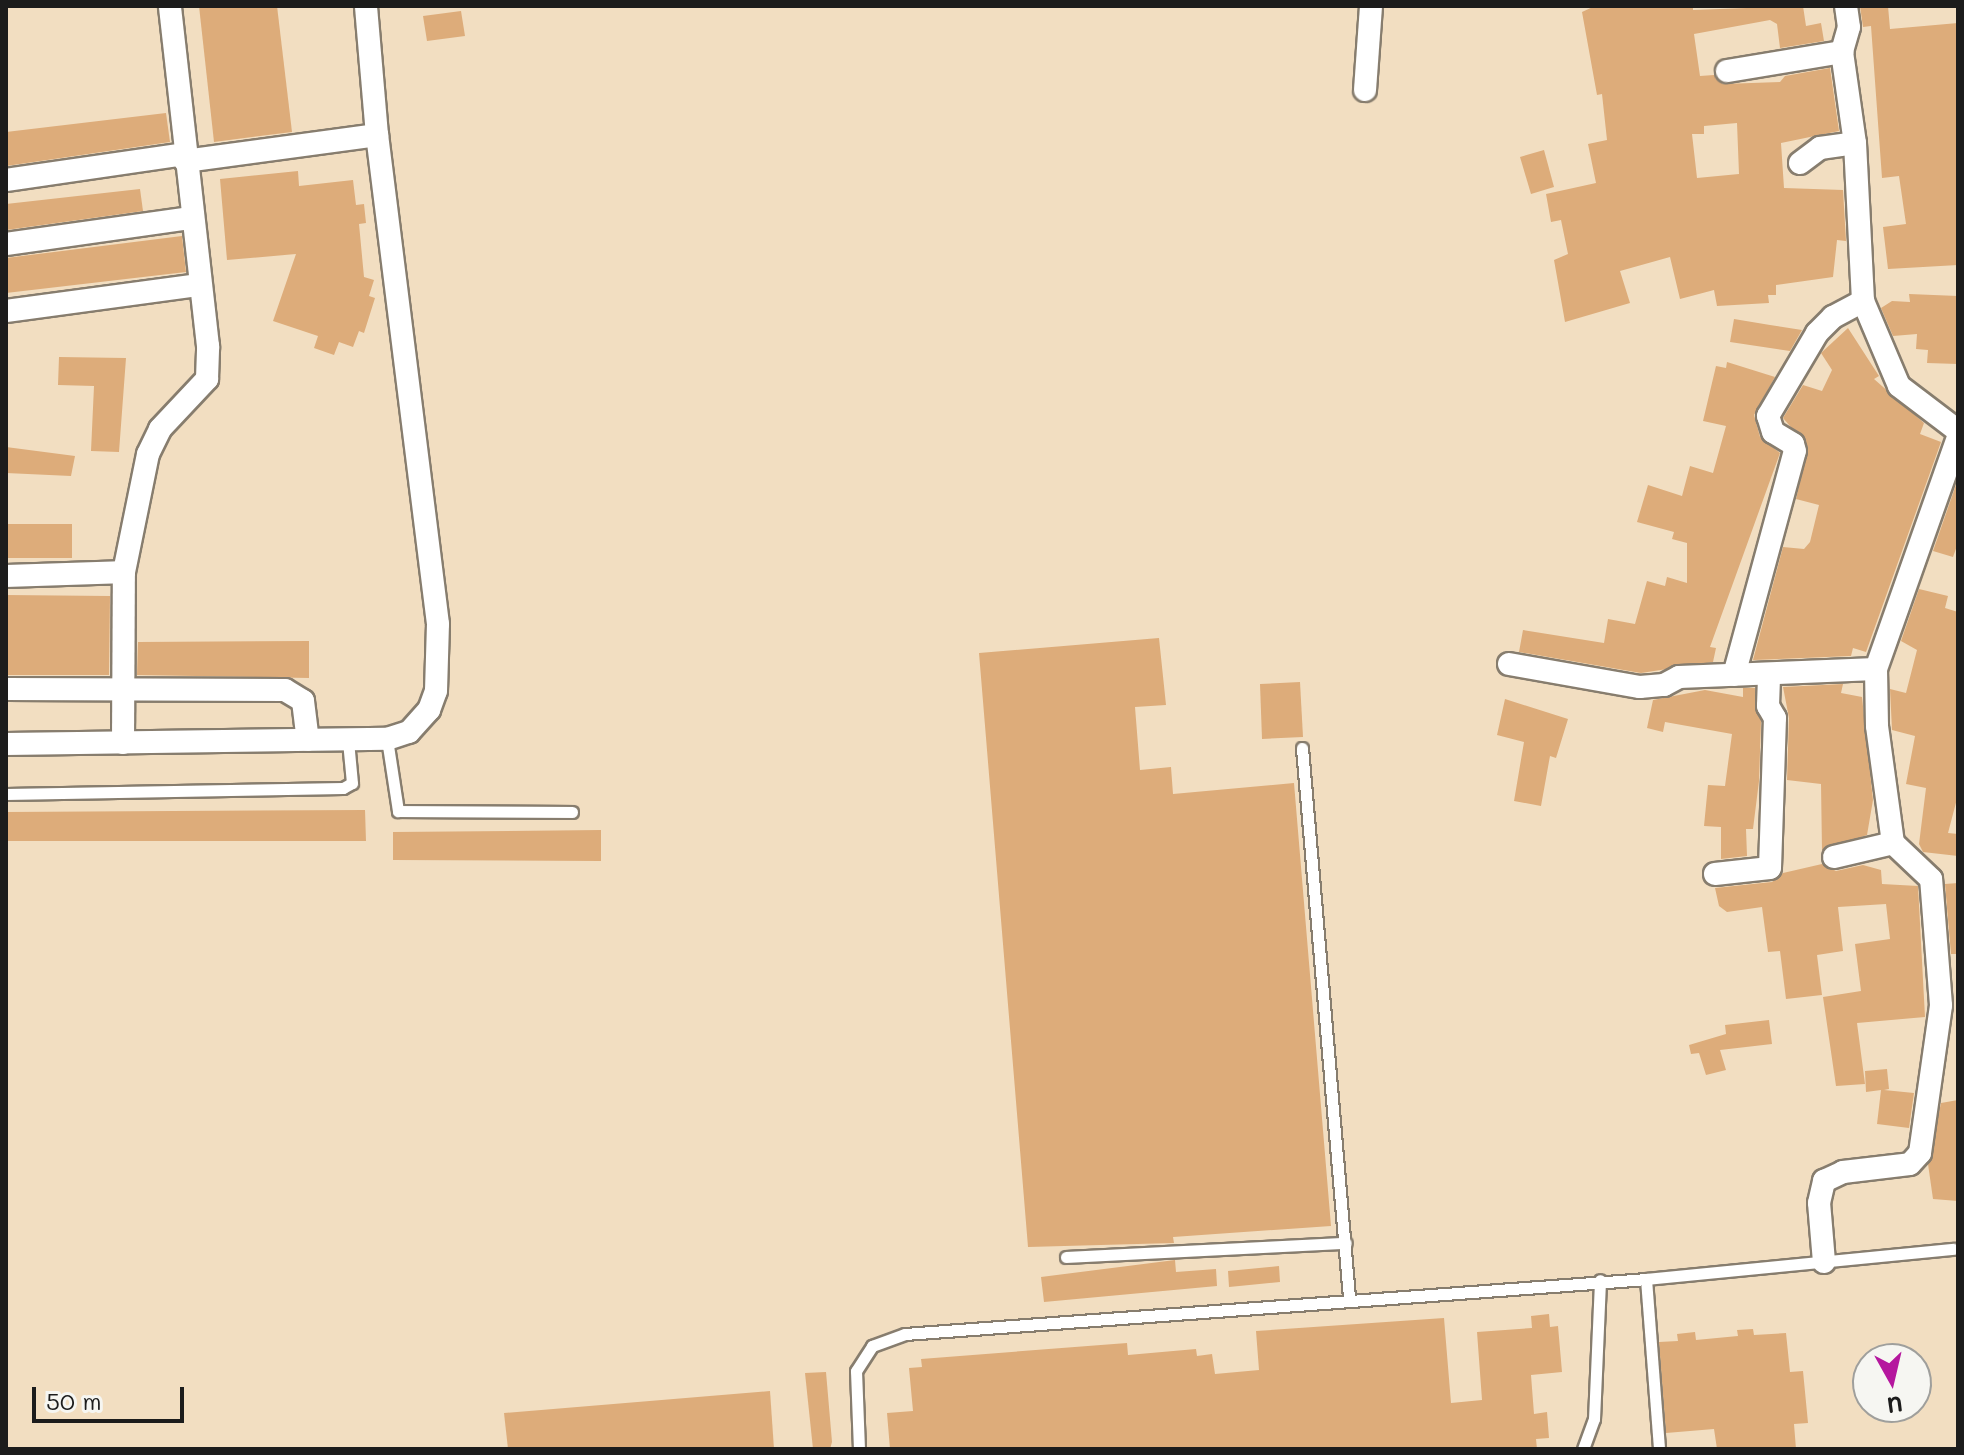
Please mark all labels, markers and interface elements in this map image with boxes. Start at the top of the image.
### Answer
north arrow [1852,1343,1932,1423]
scale bar [36,1371,188,1421]
text: 50 m [46,1385,102,1416]
text: U [1885,1390,1905,1421]

